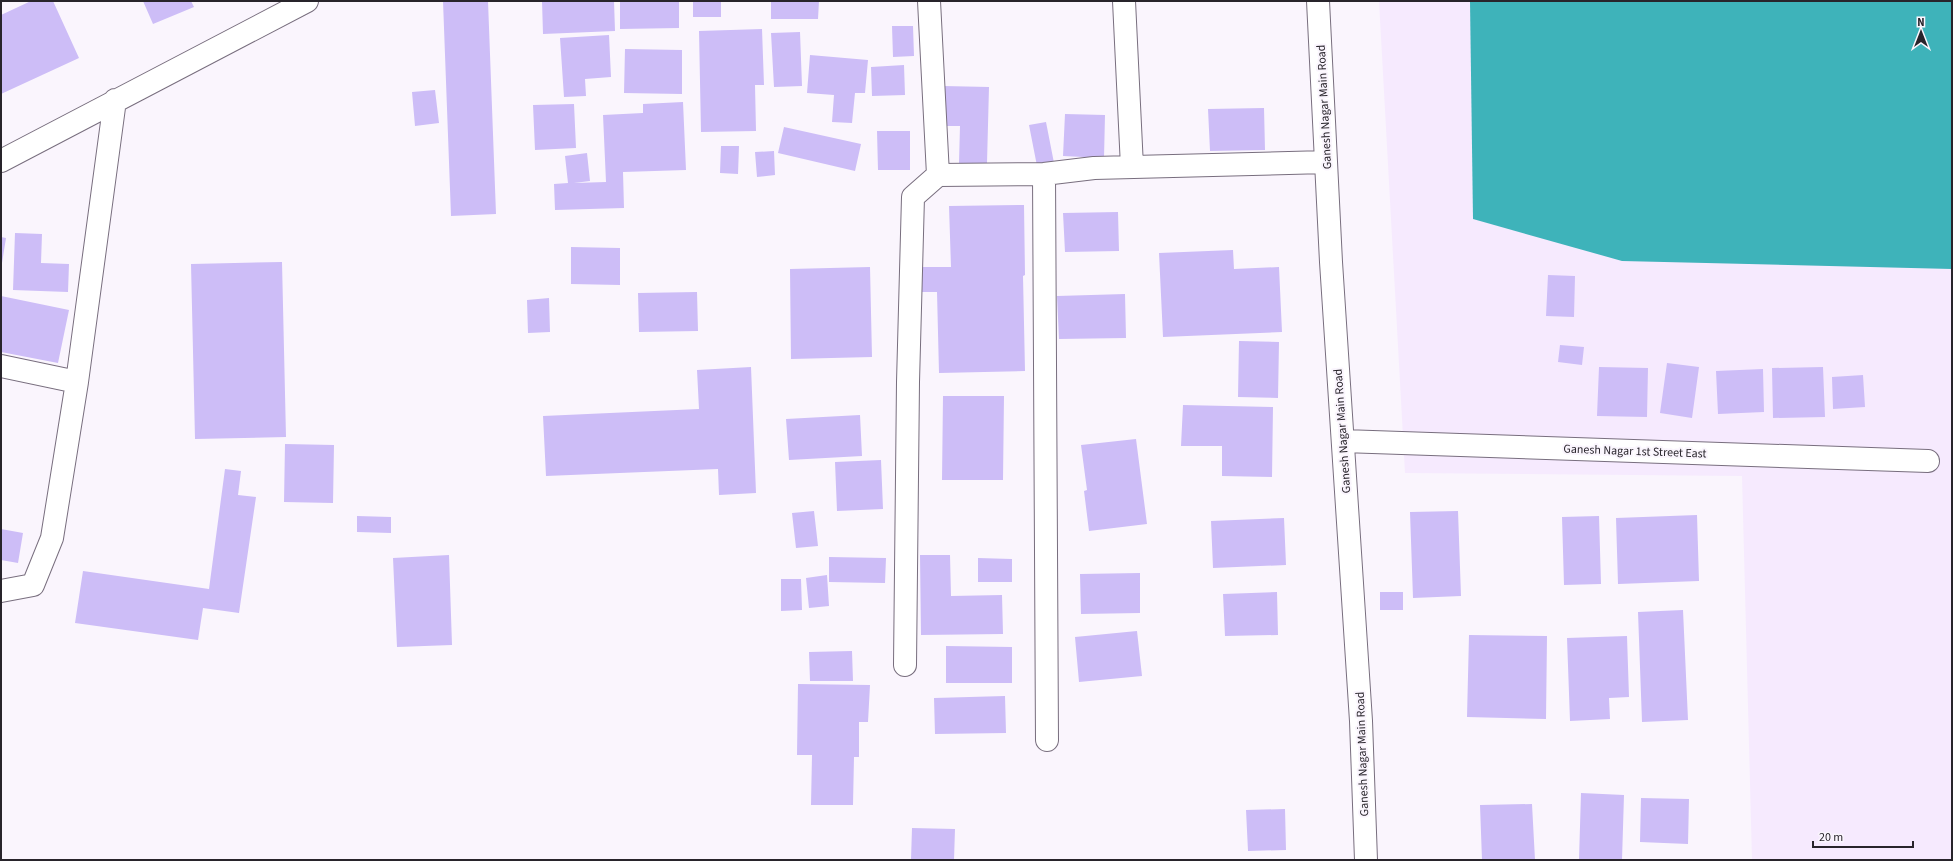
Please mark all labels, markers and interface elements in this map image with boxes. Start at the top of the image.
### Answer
north arrow [1901,12,1941,52]
text: N [1917,15,1925,30]
street label: Ganesh Nagar Main Road [1313,44,1336,170]
street label: Ganesh Nagar Main Road [1330,368,1355,494]
street label: Ganesh Nagar 1st Street East [1563,441,1707,462]
street label: Ganesh Nagar Main Road [1352,691,1373,817]
scale bar [1813,823,1913,849]
text: 20 m [1819,829,1843,846]

